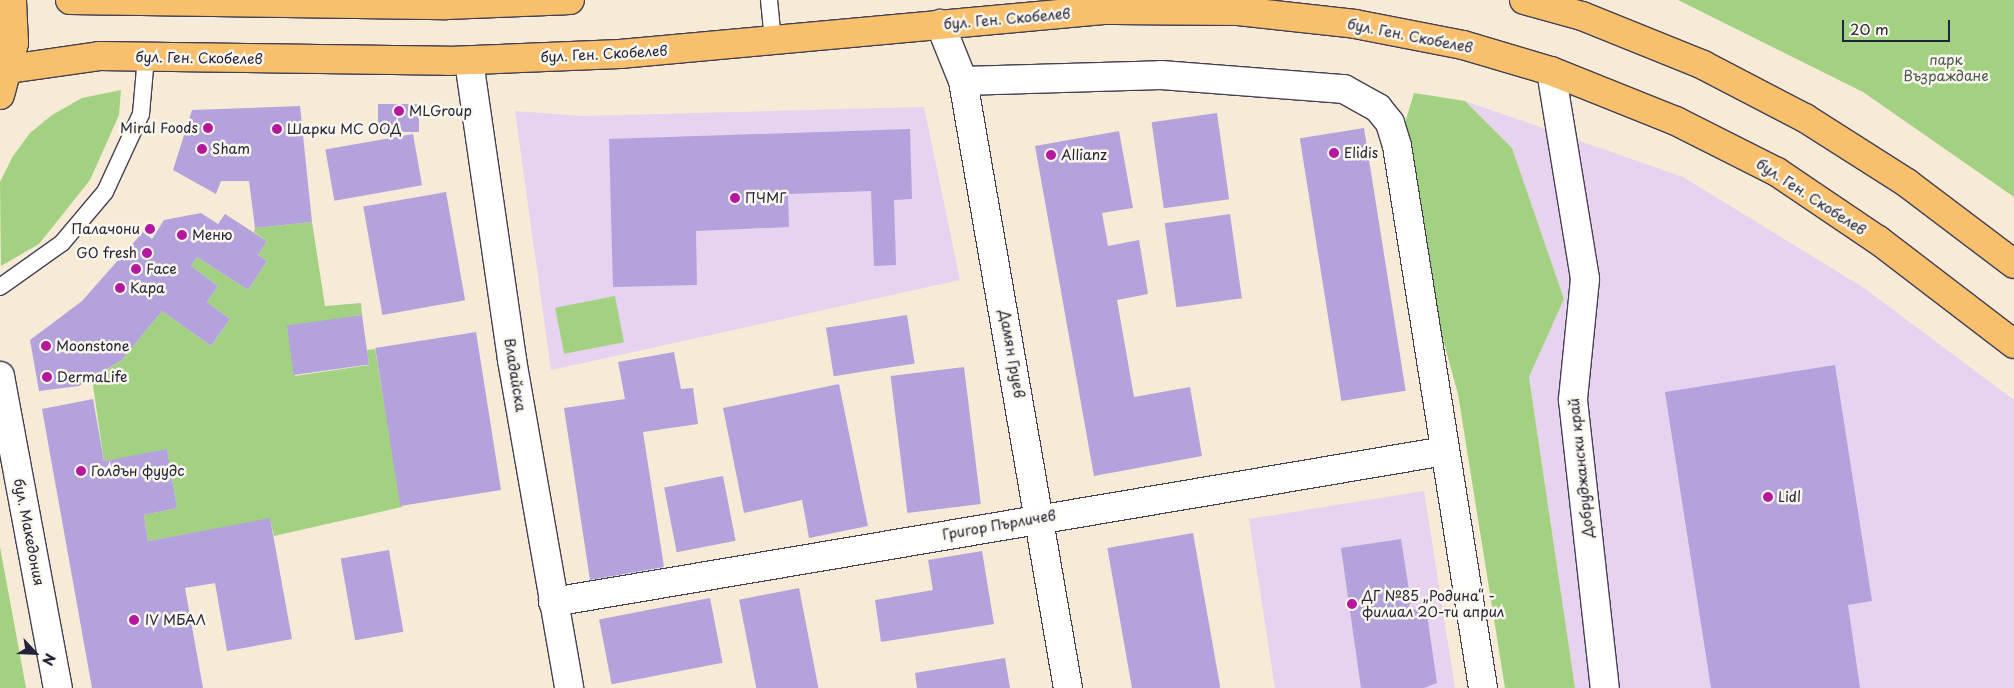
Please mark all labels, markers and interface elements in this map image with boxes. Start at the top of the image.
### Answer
street label: бул. Ген. Скобелев [943,5,1071,33]
scale bar [1844,10,1952,42]
street label: бул. Ген. Скобелев [1346,16,1474,56]
text: 20 m [1850,17,1889,40]
street label: бул. Ген. Скобелев [540,42,668,66]
street label: бул. Ген. Скобелев [135,48,263,68]
park label: парк Възраждане [1903,52,1989,84]
place label: MLGroup [409,103,472,119]
marker: MLGroup [393,105,405,117]
place label: Miral Foods [120,120,198,136]
place label: Шарки МС ООД [287,121,403,137]
marker: Miral Foods [202,122,214,134]
marker: Шарки МС ООД [271,123,283,135]
place label: Sham [212,141,250,157]
marker: Sham [196,143,208,155]
place label: Elidis [1344,145,1378,161]
place label: Allianz [1061,147,1107,163]
marker: Elidis [1328,147,1340,159]
marker: Allianz [1045,149,1057,161]
street label: бул. Ген. Скобелев [1753,155,1869,239]
place label: ПЧМГ [745,190,786,206]
marker: ПЧМГ [729,192,741,204]
place label: Палачони [71,221,140,237]
marker: Палачони [144,223,156,235]
place label: Меню [192,227,233,243]
marker: Меню [176,229,188,241]
place label: GO fresh [76,245,137,261]
marker: GO fresh [141,247,153,259]
place label: Face [146,261,177,277]
marker: Face [130,263,142,275]
place label: Кара [130,280,165,296]
marker: Кара [114,282,126,294]
street label: Дамян Груев [996,308,1028,400]
street label: Владайска [501,337,529,413]
place label: Moonstone [56,338,130,354]
marker: Moonstone [40,340,52,352]
place label: DermaLife [57,369,127,385]
marker: DermaLife [41,371,53,383]
street label: Добруджански край [1565,397,1597,539]
place label: Голдън фуудс [91,463,184,479]
marker: Голдън фуудс [75,465,87,477]
street label: бул. Македония [10,477,48,587]
place label: Lidl [1778,489,1801,505]
marker: Lidl [1762,491,1774,503]
street label: Григор Пърличев [941,507,1057,543]
place label: ДГ №85 „Родина“ - филиал 20-ти април [1362,588,1505,620]
marker: ДГ №85 „Родина“ - филиал 20-ти април [1346,598,1358,610]
place label: IV МБАЛ [145,612,206,628]
marker: IV МБАЛ [127,613,141,627]
north arrow [10,628,60,678]
text: N [37,650,61,669]

